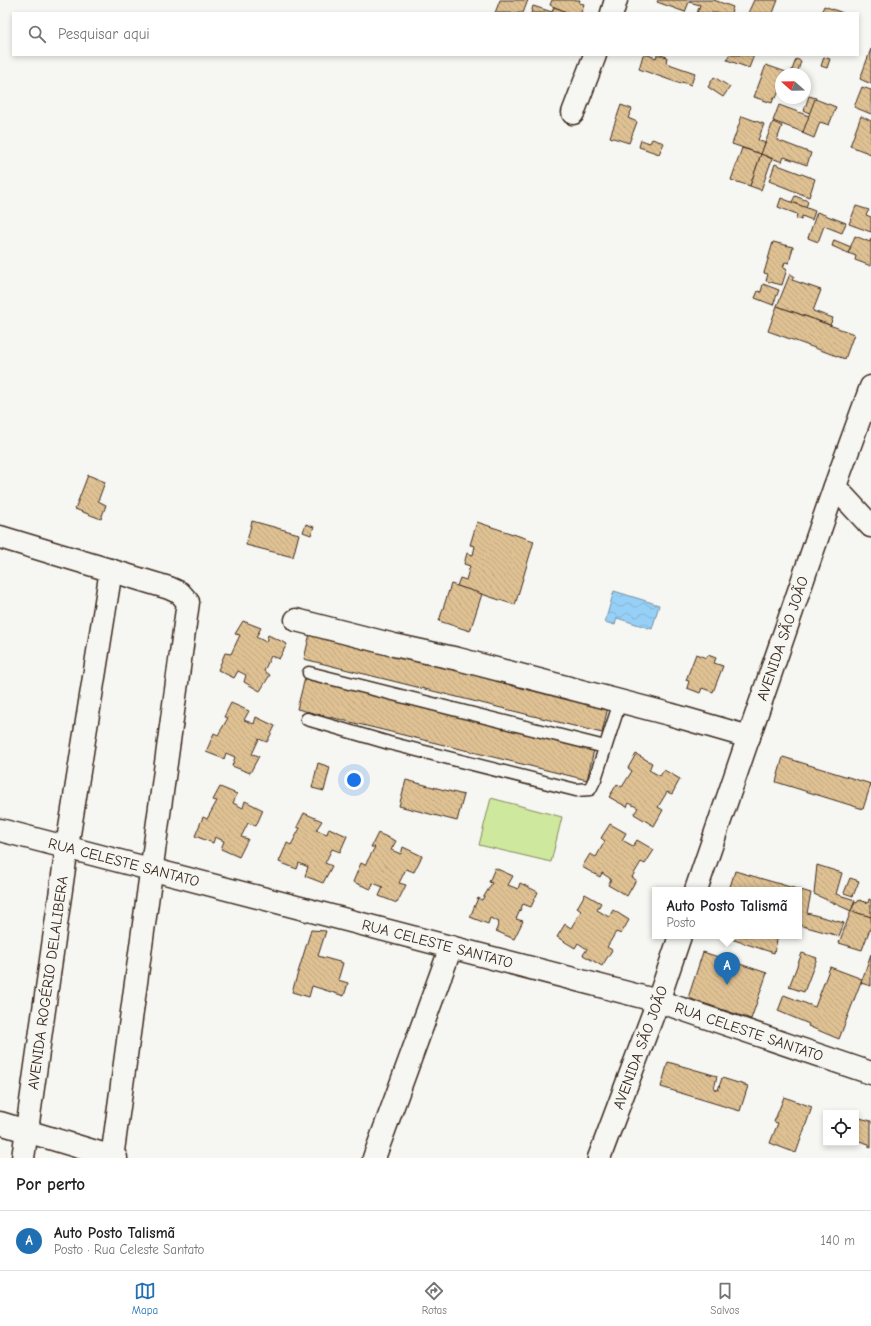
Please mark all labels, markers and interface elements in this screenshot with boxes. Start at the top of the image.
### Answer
search box [12,12,859,56]
icon: search [26,23,48,45]
text: Pesquisar aqui [58,25,150,43]
north arrow [775,68,811,104]
street label: AVENIDA SÃO JOÃO [753,574,812,703]
your location [344,770,364,790]
street label: RUA CELESTE SANTATO [46,834,201,890]
street label: AVENIDA ROGÉRIO DELALIBERA [24,874,72,1091]
popup [652,887,802,939]
text: Auto Posto Talismã [666,897,788,915]
street label: RUA CELESTE SANTATO [360,915,515,972]
text: Posto [666,915,696,930]
pin: A [714,952,740,985]
street label: AVENIDA SÃO JOÃO [609,983,672,1112]
street label: RUA CELESTE SANTATO [673,998,826,1065]
map controls [823,1110,859,1146]
button: locate [823,1110,859,1146]
text: Por perto [16,1175,85,1194]
text: Auto Posto Talismã [54,1224,175,1242]
text: A [25,1233,33,1248]
text: 140 m [821,1233,855,1248]
text: Posto · Rua Celeste Santato [54,1242,204,1257]
tab: Mapa [132,1280,158,1317]
tab: Rotas [422,1280,447,1317]
tab: Salvos [710,1280,739,1317]

